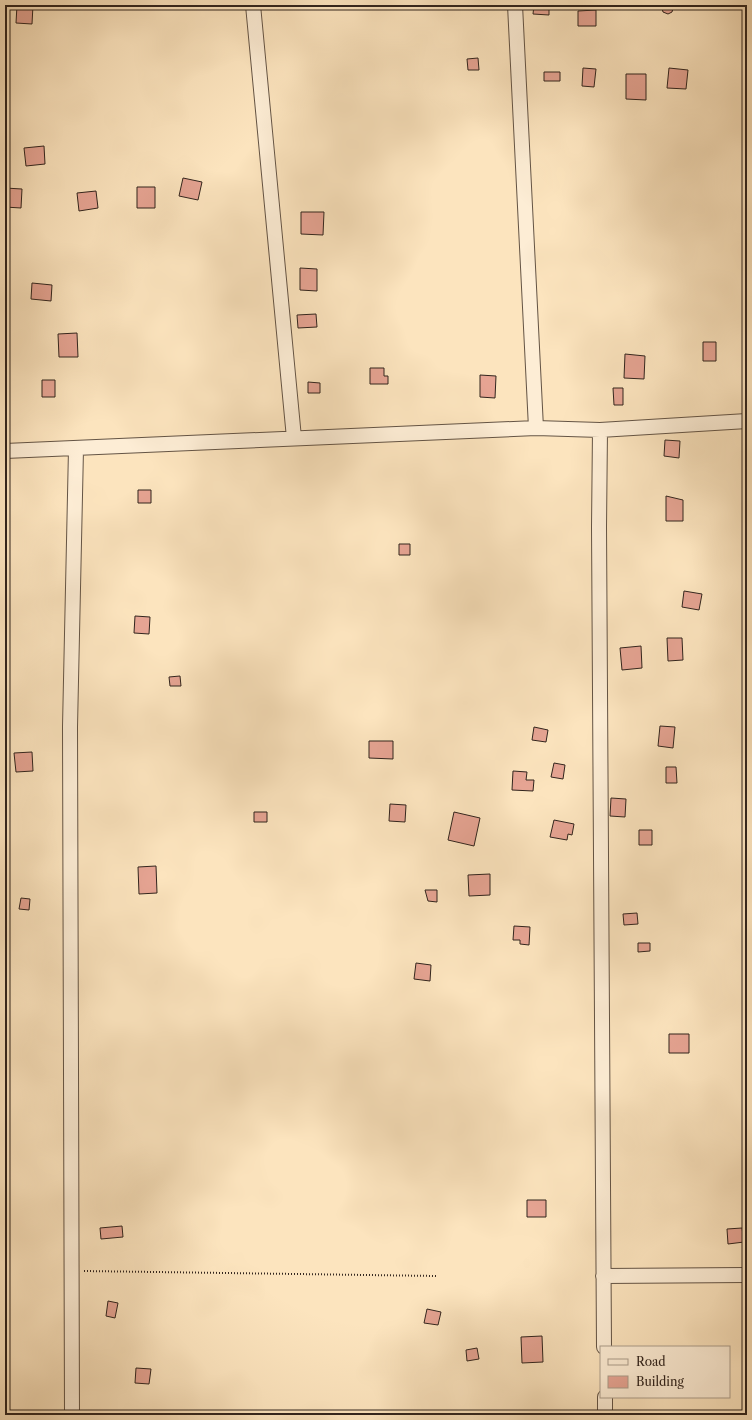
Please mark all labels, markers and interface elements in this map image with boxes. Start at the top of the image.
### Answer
legend [600,1346,730,1398]
text: Road [636,1354,666,1369]
text: Building [636,1374,684,1389]

